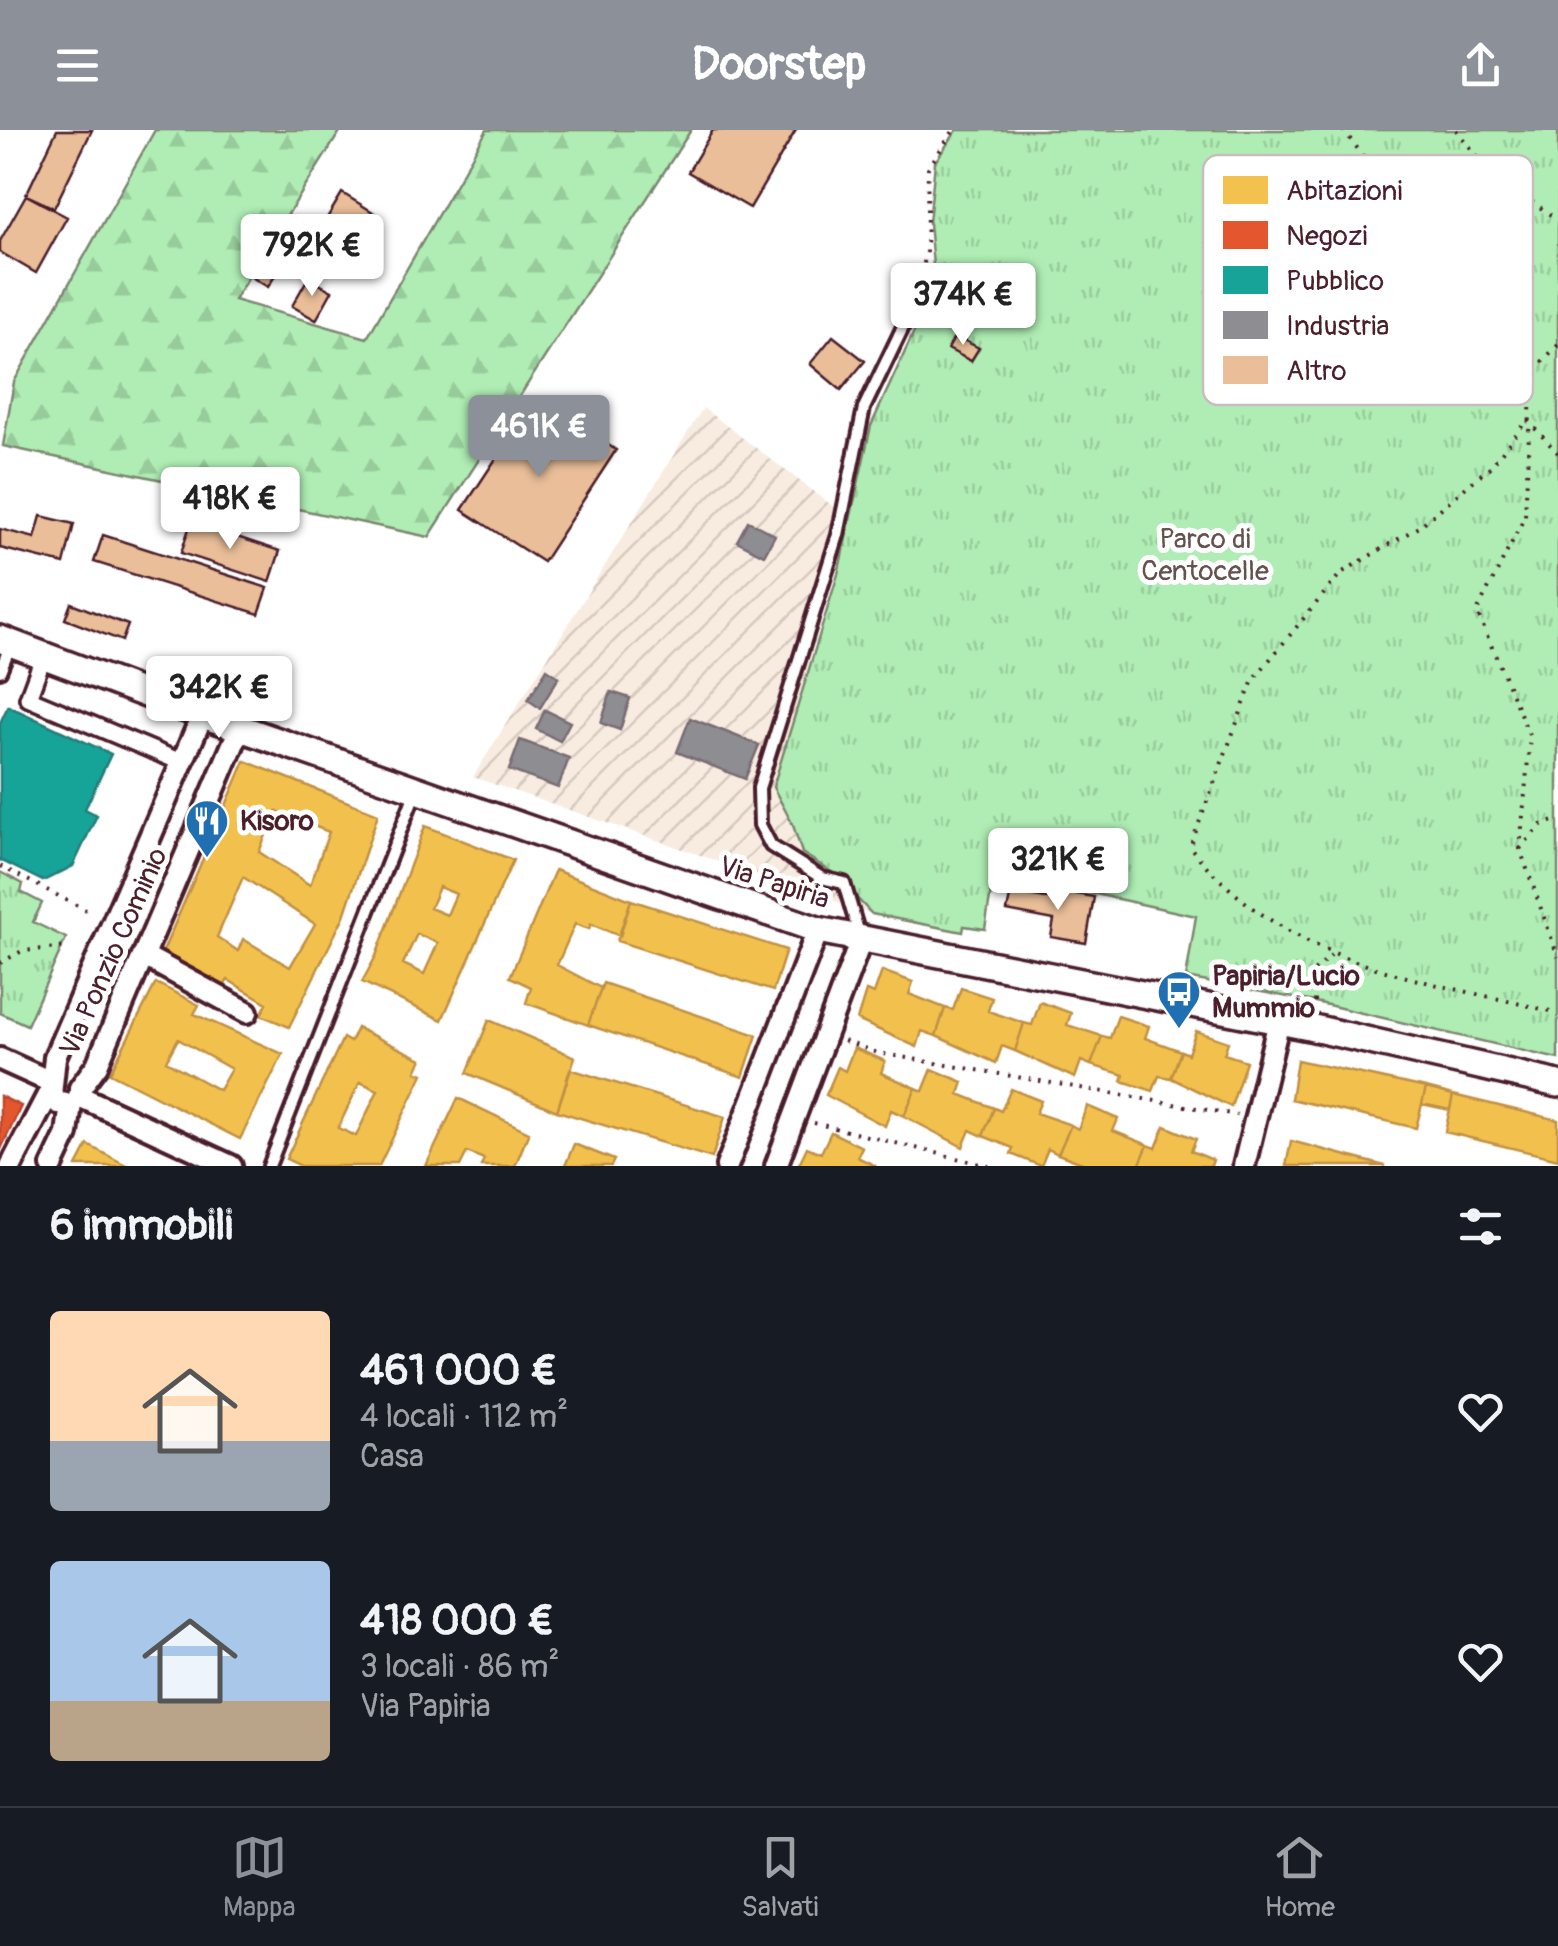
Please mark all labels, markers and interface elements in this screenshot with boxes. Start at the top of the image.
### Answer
text: Doorstep [692,37,866,93]
icon: menu [50,38,105,93]
icon: share [1453,38,1508,93]
legend [1203,155,1533,405]
text: Abitazioni [1286,174,1402,209]
pin: 792K € [231,214,393,299]
text: Negozi [1286,219,1367,254]
text: 792K € [263,226,361,266]
pin: 374K € [882,263,1044,348]
text: Pubblico [1286,264,1384,299]
text: 374K € [913,275,1013,315]
text: Industria [1286,309,1389,344]
text: Altro [1286,354,1347,389]
pin: 461K € [458,395,620,480]
text: 461K € [490,407,588,447]
pin: 418K € [149,467,311,552]
text: 418K € [183,479,277,519]
park label: Parco di Centocelle [1141,522,1269,589]
pin: 342K € [138,656,300,741]
text: 342K € [168,668,270,708]
restaurant icon: Kisoro [184,798,230,859]
place label: Kisoro [240,804,314,839]
pin: 321K € [977,828,1139,913]
text: 321K € [1010,840,1106,880]
street label: Via Ponzio Cominio [52,842,176,1062]
street label: Via Papiria [714,849,834,917]
place label: Papiria/Lucio Mummio [1212,959,1360,1026]
bus stop icon: Papiria/Lucio Mummio [1156,969,1202,1030]
icon: filters [1453,1199,1508,1254]
text: 6 immobili [50,1200,233,1252]
text: 461 000 € [360,1345,557,1397]
icon: home [130,1351,250,1471]
icon: heart [1453,1384,1508,1439]
text: 4 locali · 112 m² [360,1397,568,1437]
text: Casa [360,1437,424,1477]
text: 418 000 € [360,1595,554,1647]
icon: home [130,1601,250,1721]
icon: heart [1453,1634,1508,1689]
text: 3 locali · 86 m² [360,1647,559,1687]
text: Via Papiria [360,1687,491,1727]
tab: Mappa [223,1830,296,1925]
tab: Salvati [741,1830,819,1925]
tab: Home [1264,1830,1335,1925]

